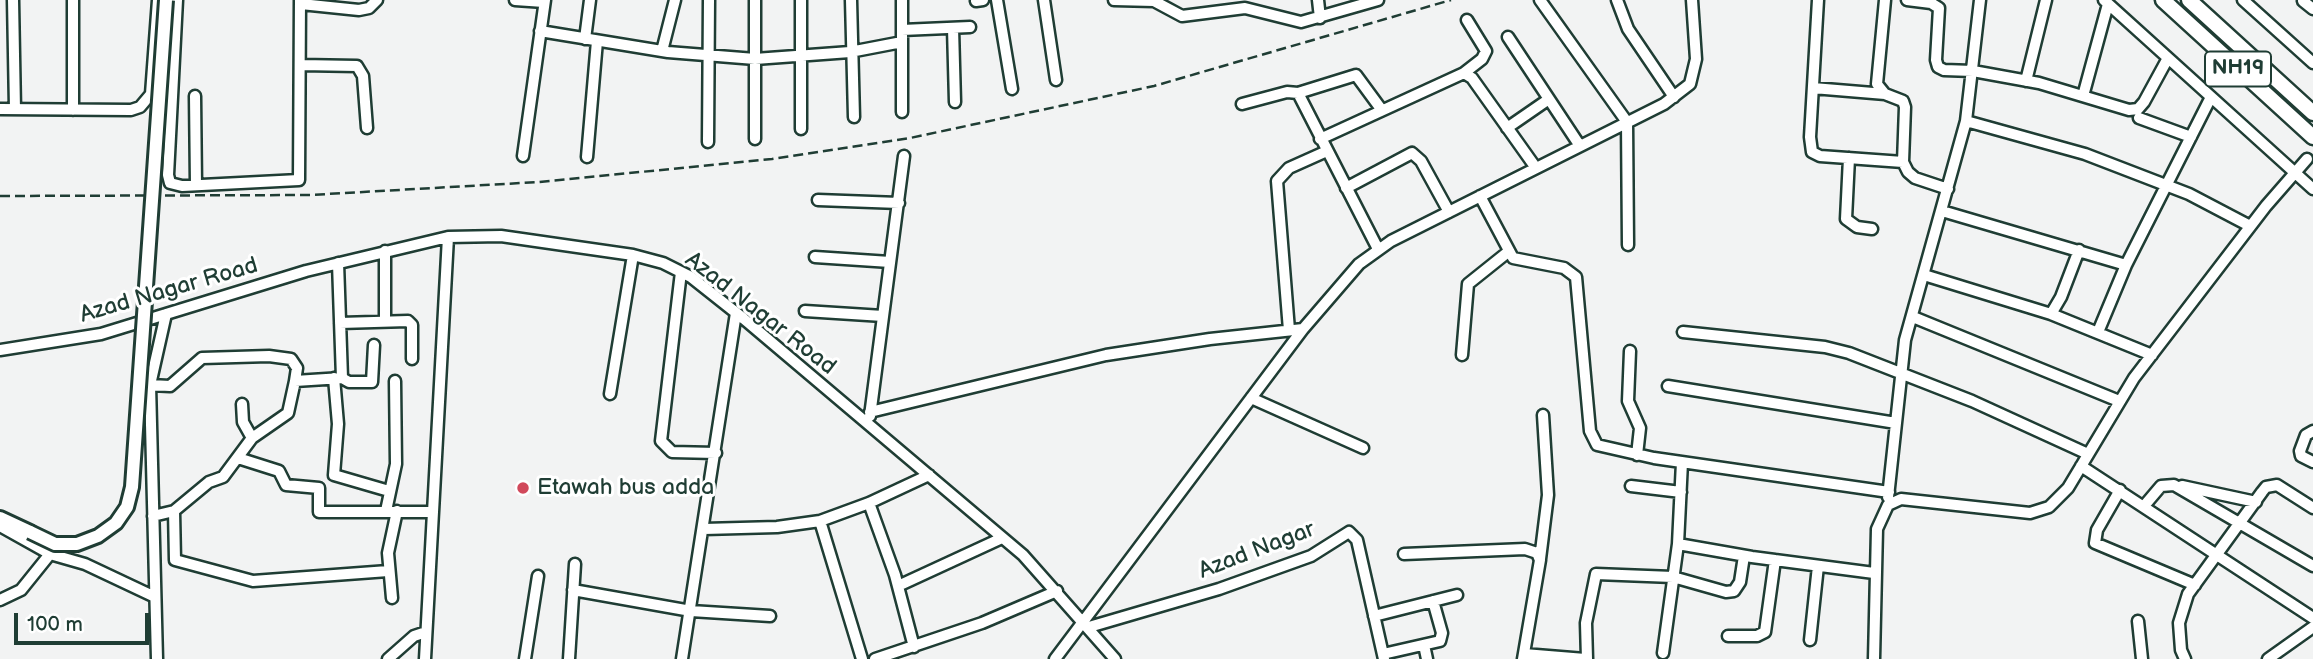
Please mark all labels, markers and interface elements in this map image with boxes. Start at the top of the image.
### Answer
road number: NH19 [2205,52,2271,86]
street label: Azad Nagar Road [679,246,841,382]
street label: Azad Nagar Road [77,252,261,330]
place label: Etawah bus adda [537,474,714,502]
marker: Etawah bus adda [515,480,531,496]
street label: Azad Nagar [1195,516,1319,586]
scale bar [18,600,152,644]
text: 100 m [27,612,83,637]

